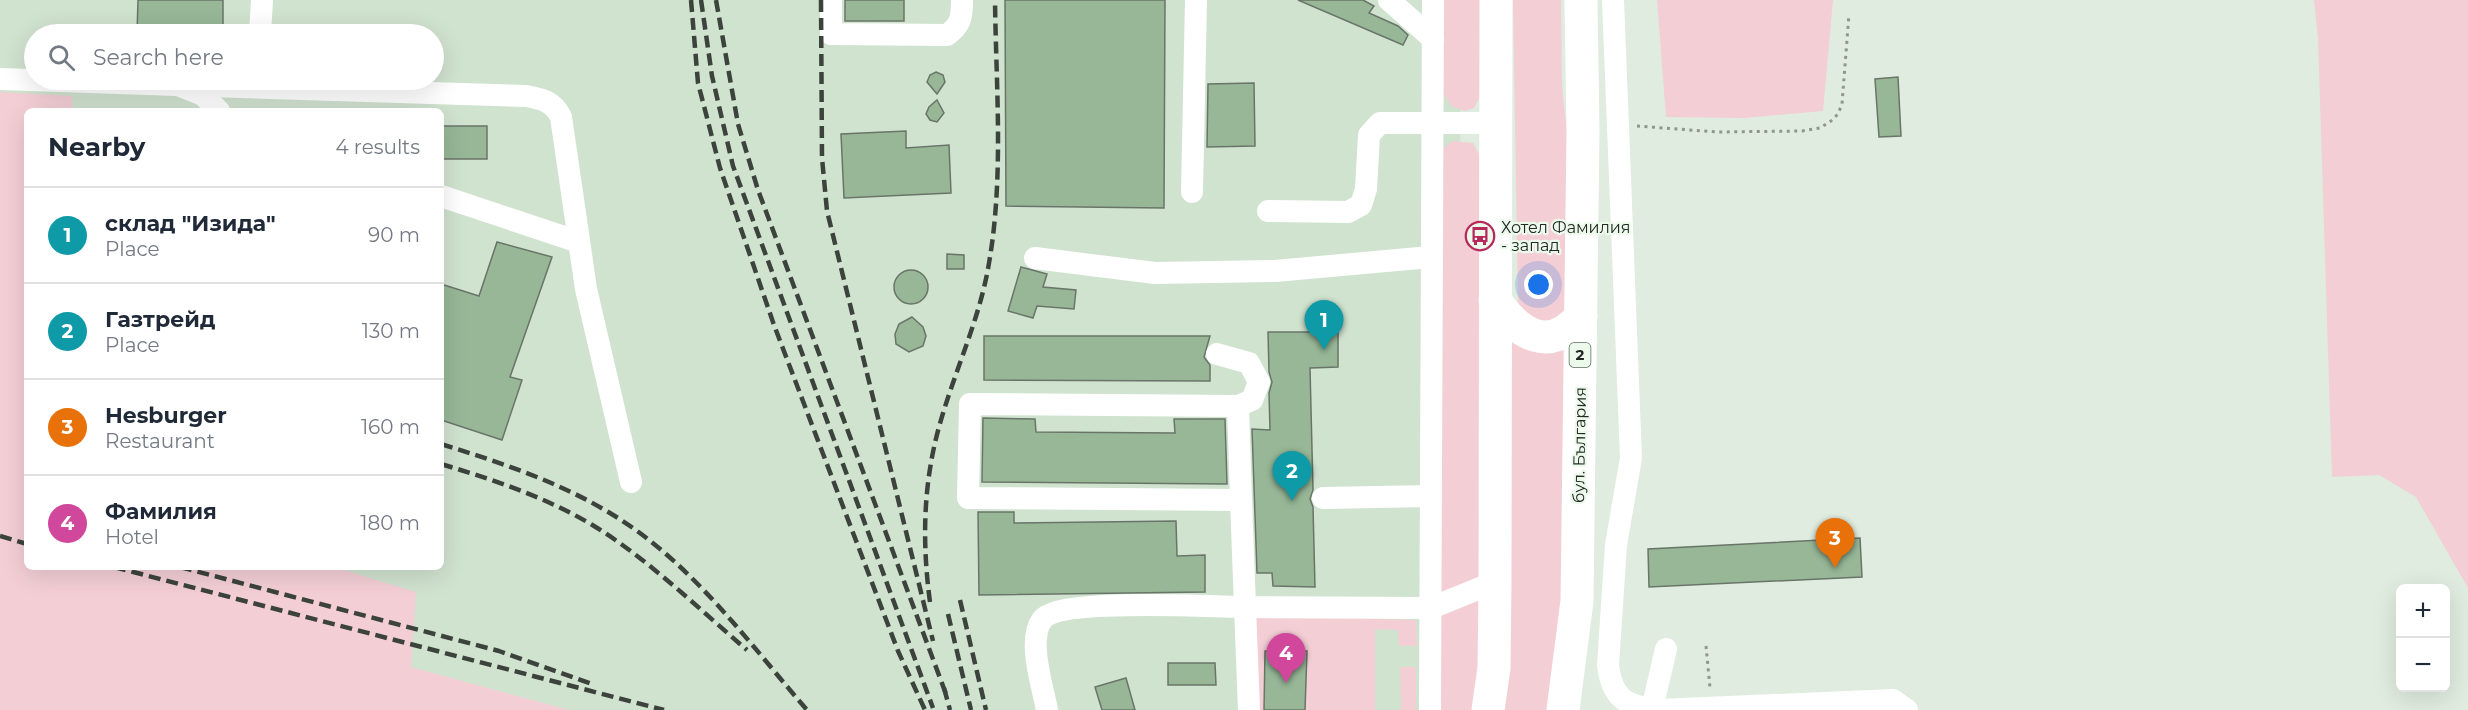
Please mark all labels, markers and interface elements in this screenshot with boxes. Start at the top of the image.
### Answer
search box [24,24,444,90]
icon: search [45,41,78,74]
text: Search here [93,44,224,71]
text: Nearby [48,131,145,163]
text: 4 results [335,135,420,159]
text: склад "Изида" [105,210,276,237]
place label: Хотел Фамилия - запад [1501,218,1630,255]
bus stop icon: Хотел Фамилия - запад [1464,220,1496,252]
text: 1 [64,223,71,247]
text: 90 m [368,223,420,247]
text: Place [105,237,160,261]
your location [1524,270,1553,299]
pin: 1 [1304,300,1344,350]
text: Газтрейд [105,306,215,333]
text: 2 [62,319,73,343]
text: 130 m [362,319,420,343]
text: Place [105,333,160,357]
road number: 2 [1570,343,1590,367]
street label: бул. България [1569,387,1590,503]
text: Hesburger [105,402,227,429]
text: 3 [62,415,73,439]
text: 160 m [361,415,420,439]
text: Restaurant [105,429,215,453]
pin: 2 [1272,452,1312,501]
text: Фамилия [105,498,217,525]
text: 4 [61,511,74,535]
text: 180 m [360,511,420,535]
pin: 3 [1816,518,1854,568]
text: Hotel [105,525,159,549]
map controls [2396,584,2450,692]
button: + [2396,584,2450,638]
pin: 4 [1266,634,1306,683]
button: − [2396,638,2450,692]

